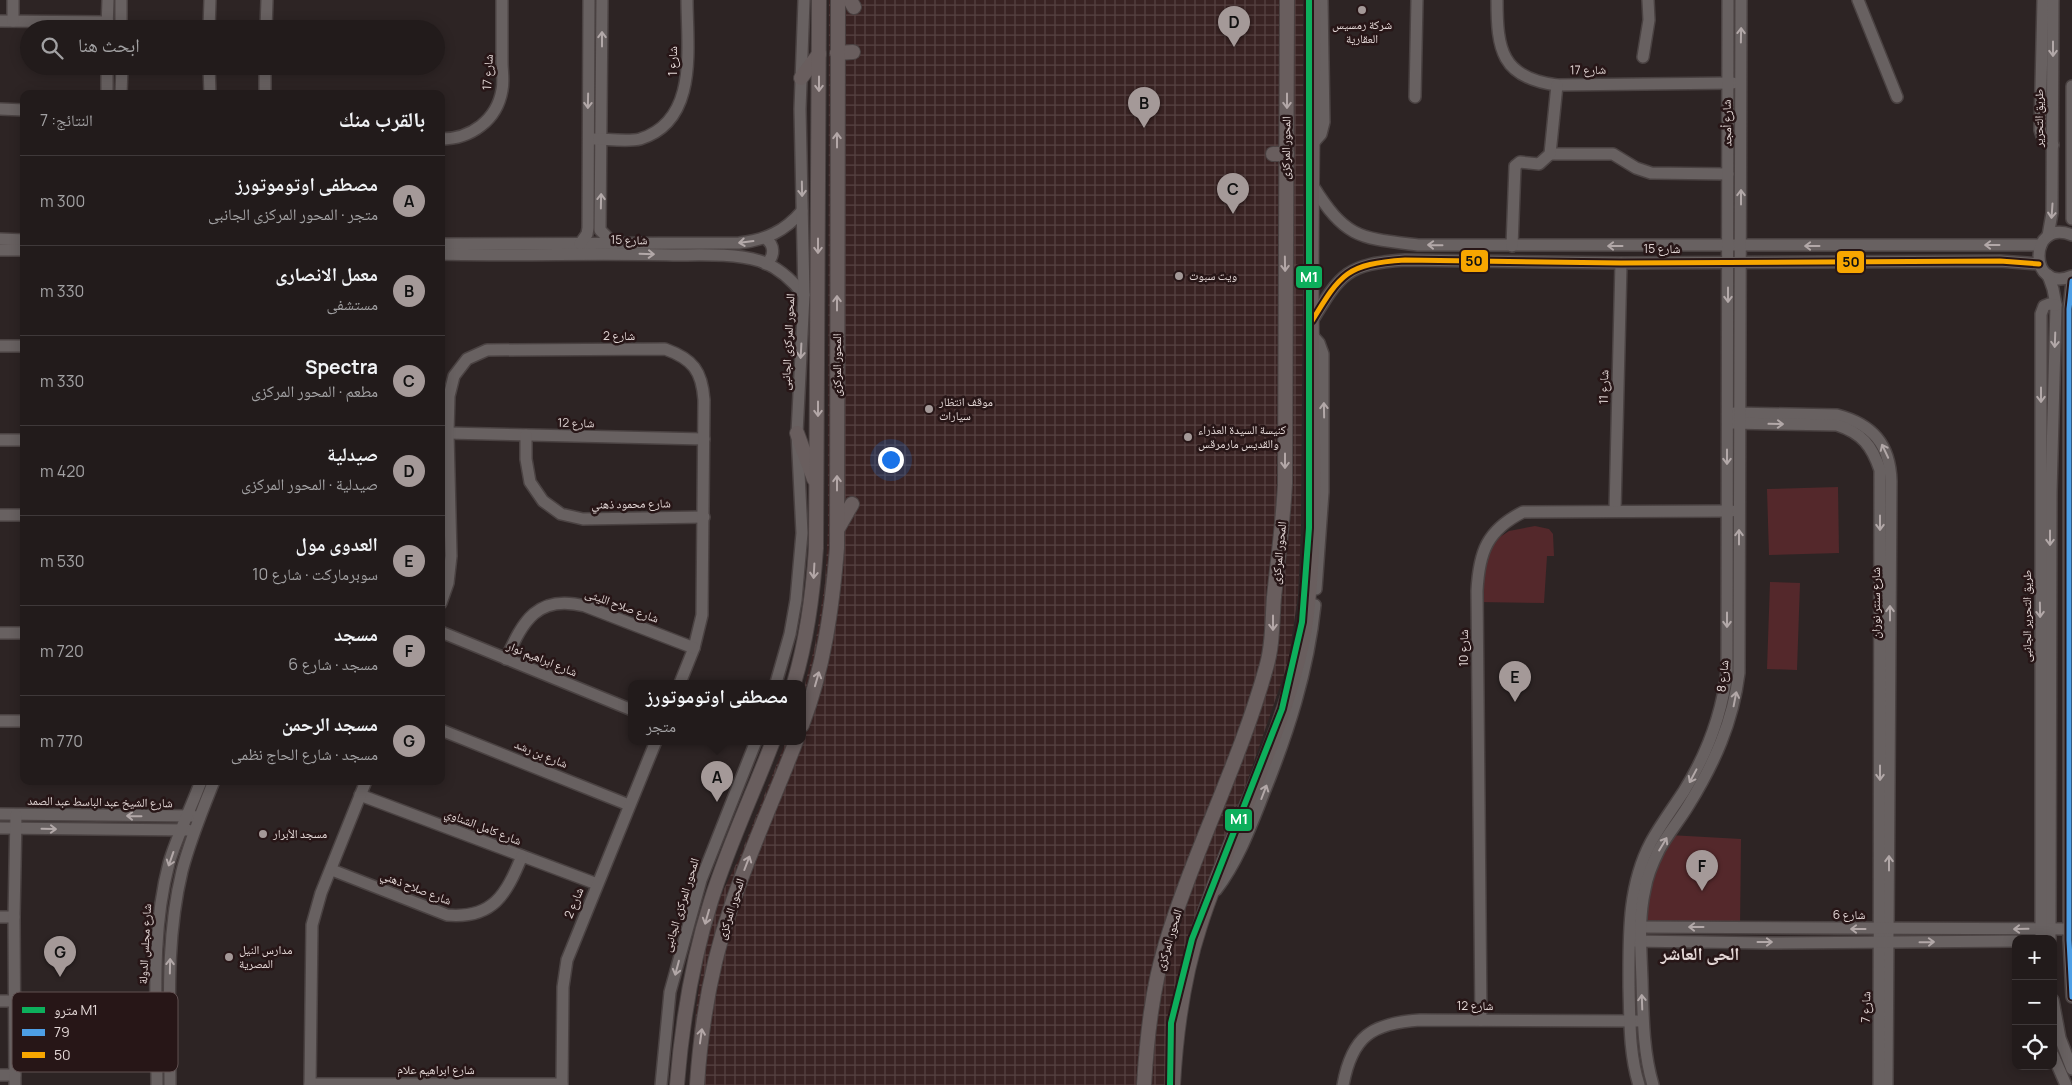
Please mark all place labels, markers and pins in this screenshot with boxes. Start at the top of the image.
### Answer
marker: شركة رمسيس العقارية [1356,4,1368,16]
pin: D [1218,6,1250,47]
place label: شركة رمسيس العقارية [1332,16,1392,47]
pin: B [1128,87,1160,128]
pin: C [1217,173,1249,214]
place label: ويت سبوت [1189,267,1237,284]
marker: ويت سبوت [1173,270,1185,282]
place label: موقف انتظار سيارات [938,393,993,424]
marker: موقف انتظار سيارات [923,403,935,415]
place label: كنيسة السيدة العذراء والقديس مارمرقس [1198,421,1286,452]
marker: كنيسة السيدة العذراء والقديس مارمرقس [1182,431,1194,443]
pin: E [1499,661,1531,702]
pin: A [701,761,733,802]
place label: مسجد الأبرار [272,825,327,842]
marker: مسجد الأبرار [257,828,269,840]
pin: F [1686,850,1718,891]
pin: G [44,936,76,977]
place label: مدارس النيل المصرية [239,941,293,972]
marker: مدارس النيل المصرية [223,951,235,963]

